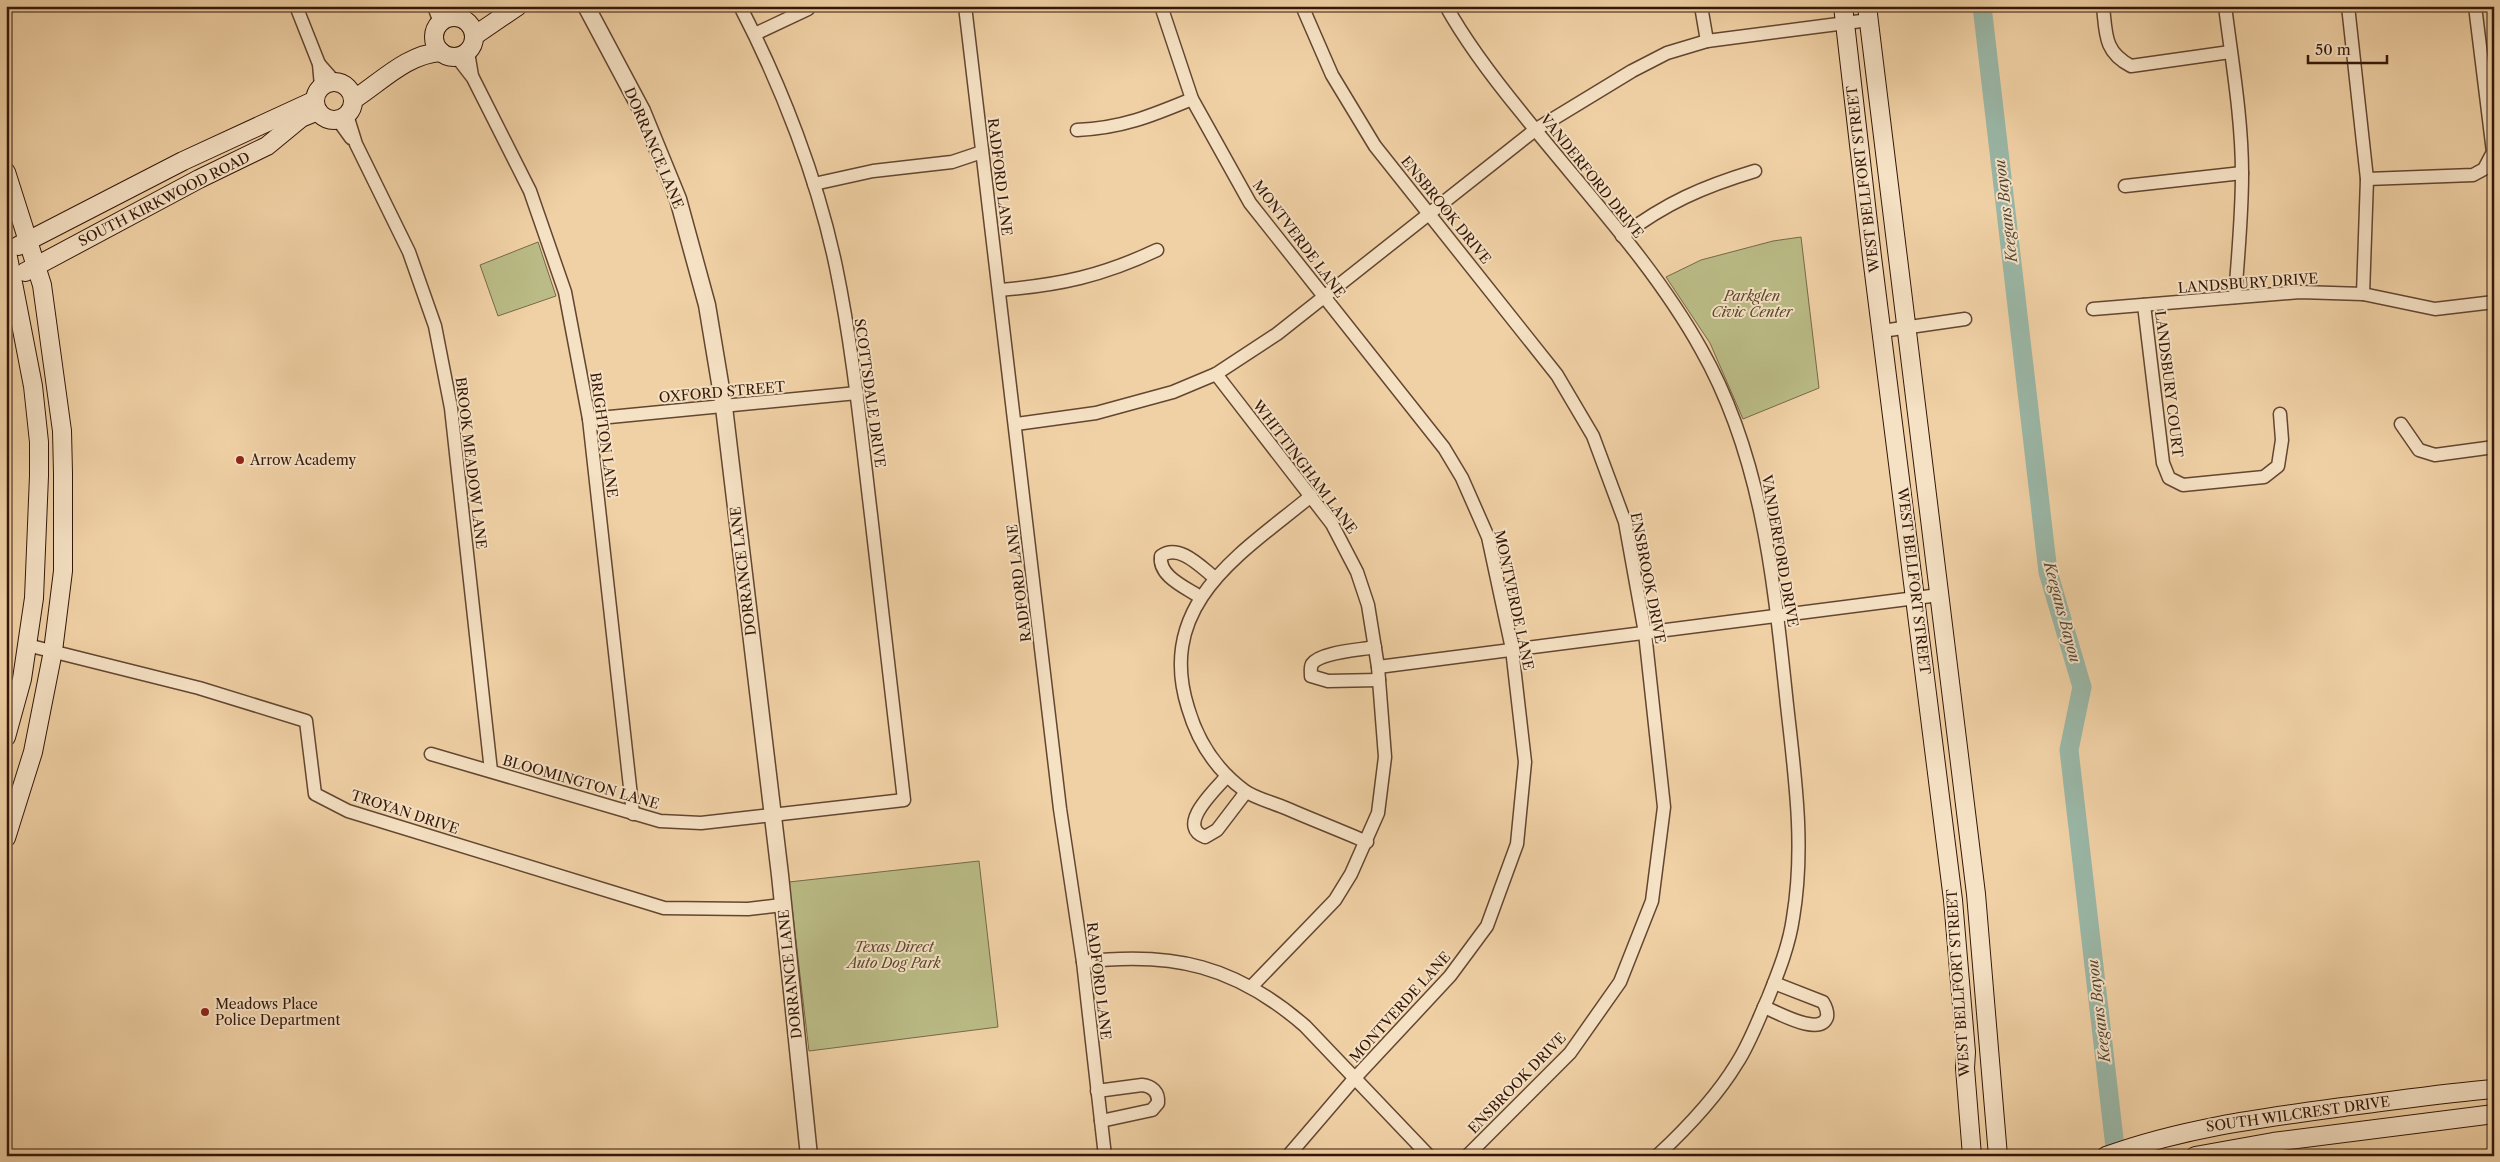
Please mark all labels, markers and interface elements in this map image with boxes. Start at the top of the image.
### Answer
scale bar [2308,32,2386,64]
text: 50 m [2315,40,2351,59]
street label: WEST BELLFORT STREET [1843,84,1884,274]
street label: DORRANCE LANE [620,85,688,211]
street label: VANDERFORD DRIVE [1536,110,1648,242]
street label: RADFORD LANE [984,117,1016,237]
street label: SOUTH KIRKWOOD ROAD [75,148,253,250]
street label: ENSBROOK DRIVE [1397,153,1495,267]
water label: Keegans Bayou [1990,158,2021,264]
street label: MONTVERDE LANE [1249,177,1349,301]
street label: LANDSBURY DRIVE [2177,269,2319,297]
park label: Parkglen Civic Center [1711,287,1794,321]
street label: LANDSBURY COURT [2151,310,2187,459]
street label: SCOTTSDALE DRIVE [851,317,889,469]
street label: BRIGHTON LANE [586,371,622,499]
street label: BROOK MEADOW LANE [452,376,490,550]
street label: OXFORD STREET [658,377,786,406]
street label: WHITTINGHAM LANE [1248,396,1361,537]
place label: Arrow Academy [249,451,356,469]
marker: Arrow Academy [234,454,246,466]
street label: VANDERFORD DRIVE [1758,472,1802,629]
street label: WEST BELLFORT STREET [1893,486,1934,676]
street label: DORRANCE LANE [726,505,760,637]
street label: ENSBROOK DRIVE [1626,511,1670,645]
street label: RADFORD LANE [1003,523,1035,643]
street label: MONTVERDE LANE [1490,528,1538,672]
water label: Keegans Bayou [2040,559,2085,664]
street label: BLOOMINGTON LANE [501,751,661,813]
street label: TROYAN DRIVE [349,786,461,838]
street label: WEST BELLFORT STREET [1942,888,1974,1079]
street label: DORRANCE LANE [774,908,806,1040]
street label: RADFORD LANE [1083,921,1115,1041]
park label: Texas Direct Auto Dog Park [845,938,942,972]
street label: MONTVERDE LANE [1346,948,1454,1066]
water label: Keegans Bayou [2083,958,2114,1064]
place label: Meadows Place Police Department [215,995,341,1029]
marker: Meadows Place Police Department [199,1006,211,1018]
street label: ENSBROOK DRIVE [1464,1029,1570,1137]
street label: SOUTH WILCREST DRIVE [2205,1092,2391,1136]

